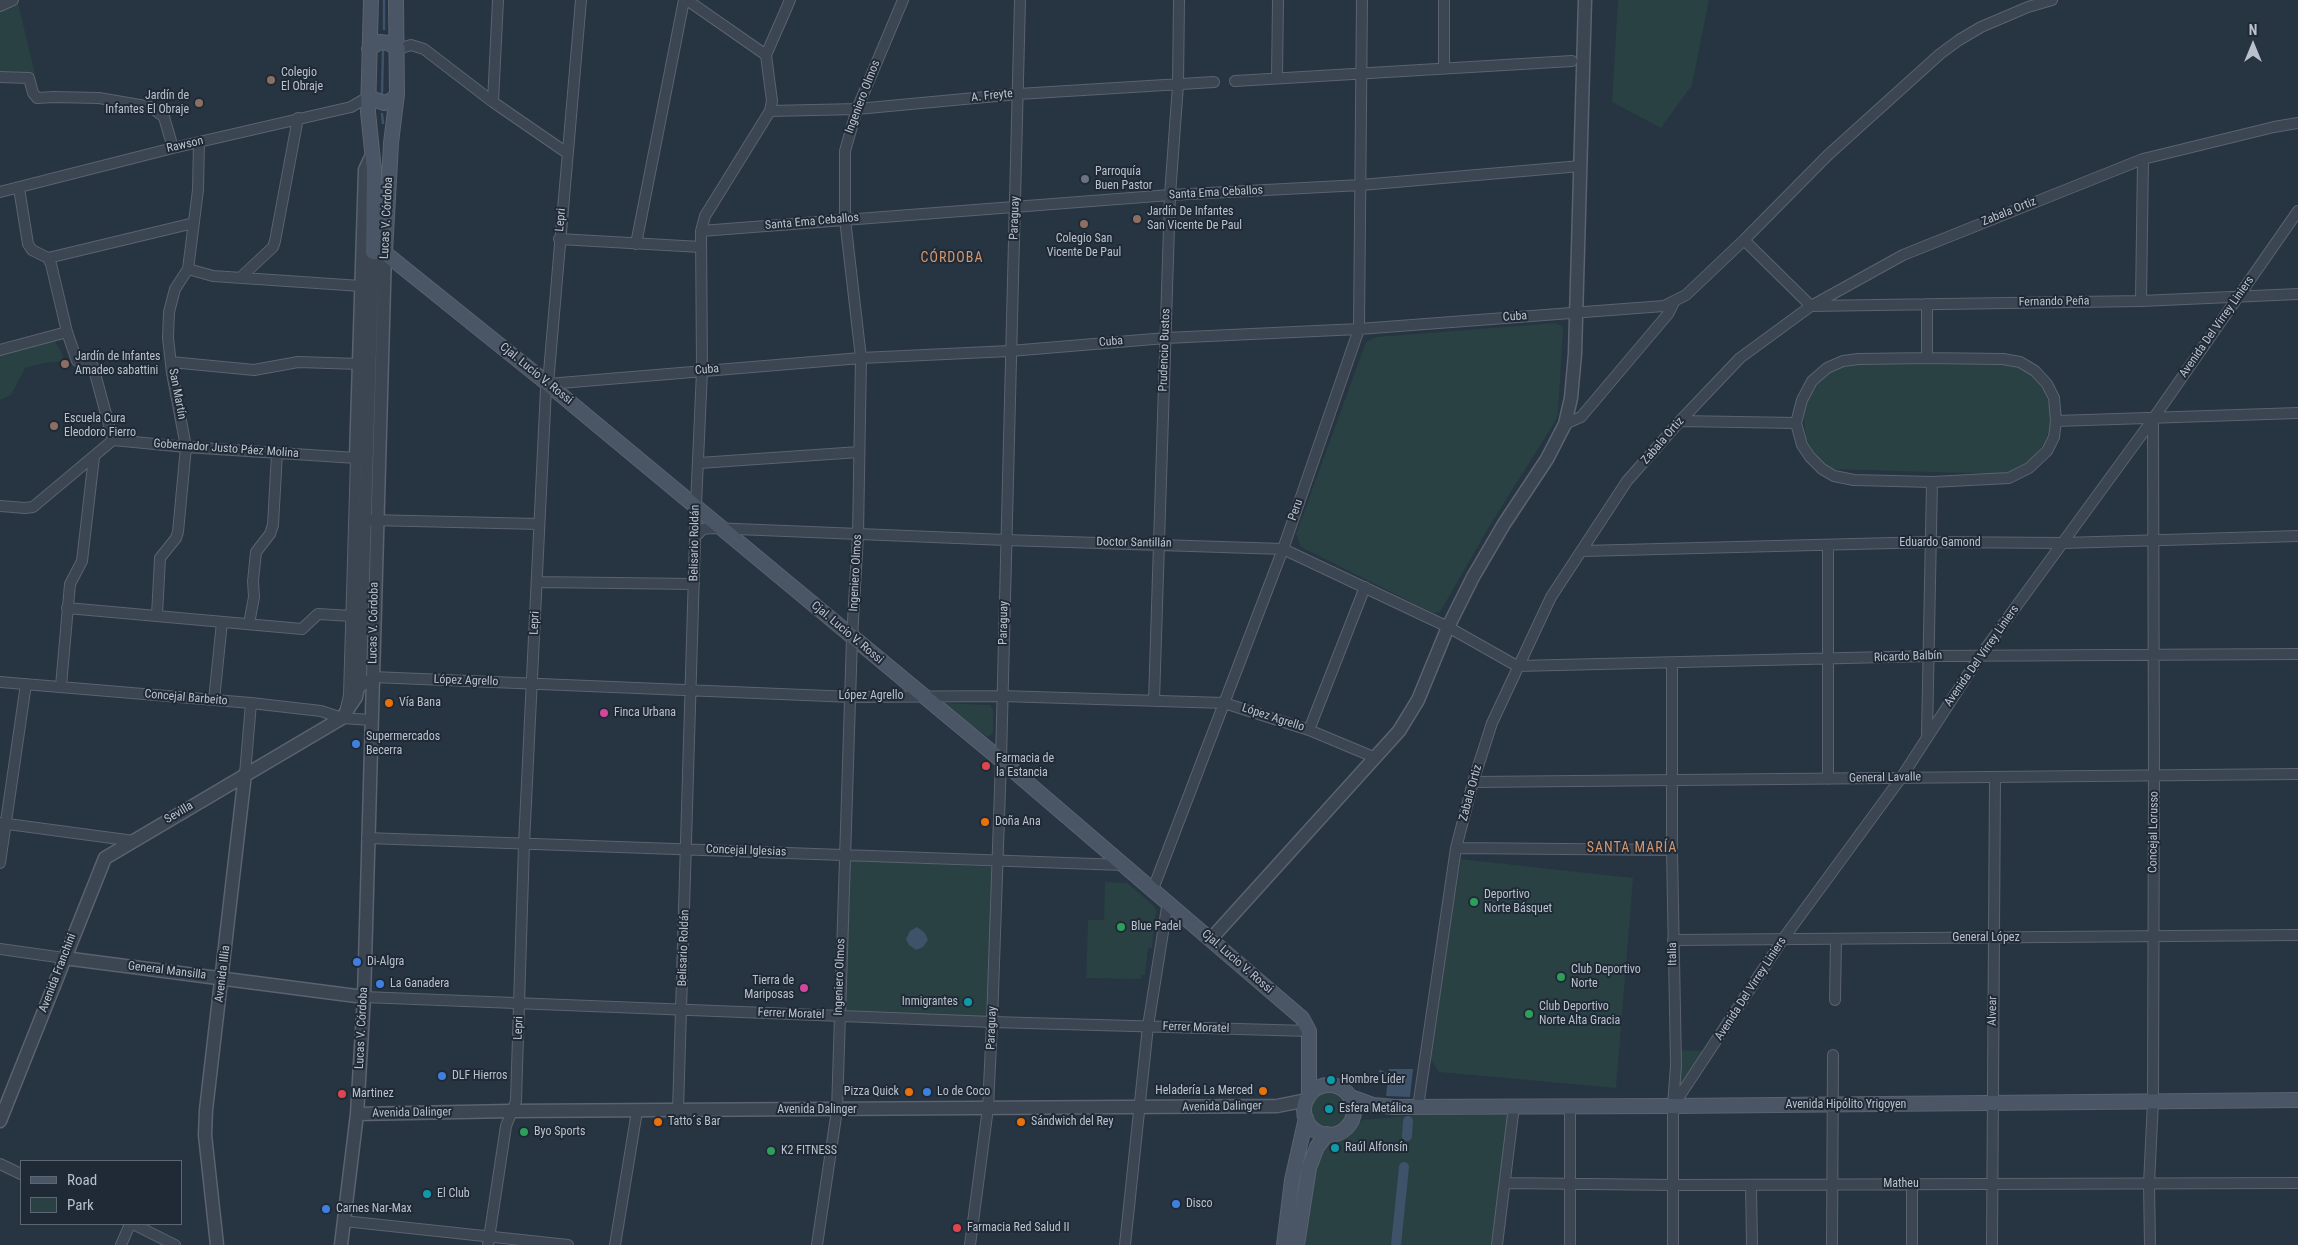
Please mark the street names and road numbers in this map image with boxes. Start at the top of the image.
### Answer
street label: Ingeniero Olmos [842,58,884,136]
street label: A. Freyte [970,87,1014,105]
street label: Rawson [165,134,205,156]
street label: Lucas V. Córdoba [378,177,396,259]
street label: Santa Ema Ceballos [1168,183,1264,203]
street label: Zabala Ortiz [1980,195,2038,229]
street label: Paraguay [1007,196,1023,240]
street label: Lepri [553,208,569,232]
street label: Santa Ema Ceballos [764,211,860,233]
street label: Avenida Del Virrey Liniers [2177,274,2257,380]
street label: Fernando Peña [2018,294,2090,310]
street label: Prudencio Bustos [1156,308,1174,392]
street label: Cuba [1502,309,1528,325]
street label: Cuba [1098,334,1124,350]
street label: Cjal. Lucio V. Rossi [497,340,575,408]
street label: Cuba [694,362,720,378]
street label: San Martín [165,367,189,421]
street label: Zabala Ortiz [1639,415,1687,467]
street label: Gobernador Justo Páez Molina [153,437,299,461]
street label: Peru [1286,497,1306,523]
street label: Belisario Roldán [687,505,703,581]
street label: Ingeniero Olmos [847,534,865,612]
street label: Doctor Santillán [1096,535,1172,551]
street label: Eduardo Gamond [1899,536,1981,550]
street label: Lucas V. Córdoba [366,582,382,664]
street label: Cjal. Lucio V. Rossi [808,599,886,667]
street label: Paraguay [996,601,1012,645]
street label: Avenida Del Virrey Liniers [1942,603,2022,709]
street label: Lepri [527,611,543,635]
street label: Ricardo Balbín [1874,649,1942,665]
street label: López Agrello [433,673,499,689]
street label: Concejal Barbeito [144,687,228,709]
street label: López Agrello [839,689,903,703]
street label: López Agrello [1240,701,1306,735]
street label: Zabala Ortiz [1457,763,1485,823]
street label: General Lavalle [1849,770,1921,786]
street label: Concejal Lorusso [2146,791,2162,873]
street label: Sevilla [162,799,196,827]
street label: Concejal Iglesias [706,842,786,860]
street label: Belisario Roldán [675,909,693,987]
street label: Cjal. Lucio V. Rossi [1198,927,1276,997]
street label: Avenida Franchini [36,931,80,1015]
street label: General López [1952,931,2020,945]
street label: Avenida Del Virrey Liniers [1712,935,1790,1043]
street label: Ingeniero Olmos [831,938,849,1016]
street label: Italia [1666,942,1680,966]
street label: Avenida Illia [212,945,234,1003]
street label: General Mansilla [127,959,207,983]
street label: Lucas V. Córdoba [353,987,371,1069]
street label: Alvear [1986,996,2000,1026]
street label: Ferrer Moratel [757,1006,825,1022]
street label: Paraguay [984,1006,1000,1050]
street label: Lepri [511,1016,527,1040]
street label: Ferrer Moratel [1162,1020,1230,1036]
street label: Avenida Hipólito Yrigoyen [1786,1098,1906,1112]
street label: Avenida Dalinger [1182,1099,1262,1115]
street label: Avenida Dalinger [777,1103,857,1117]
street label: Avenida Dalinger [372,1105,452,1121]
street label: Matheu [1883,1177,1919,1191]

